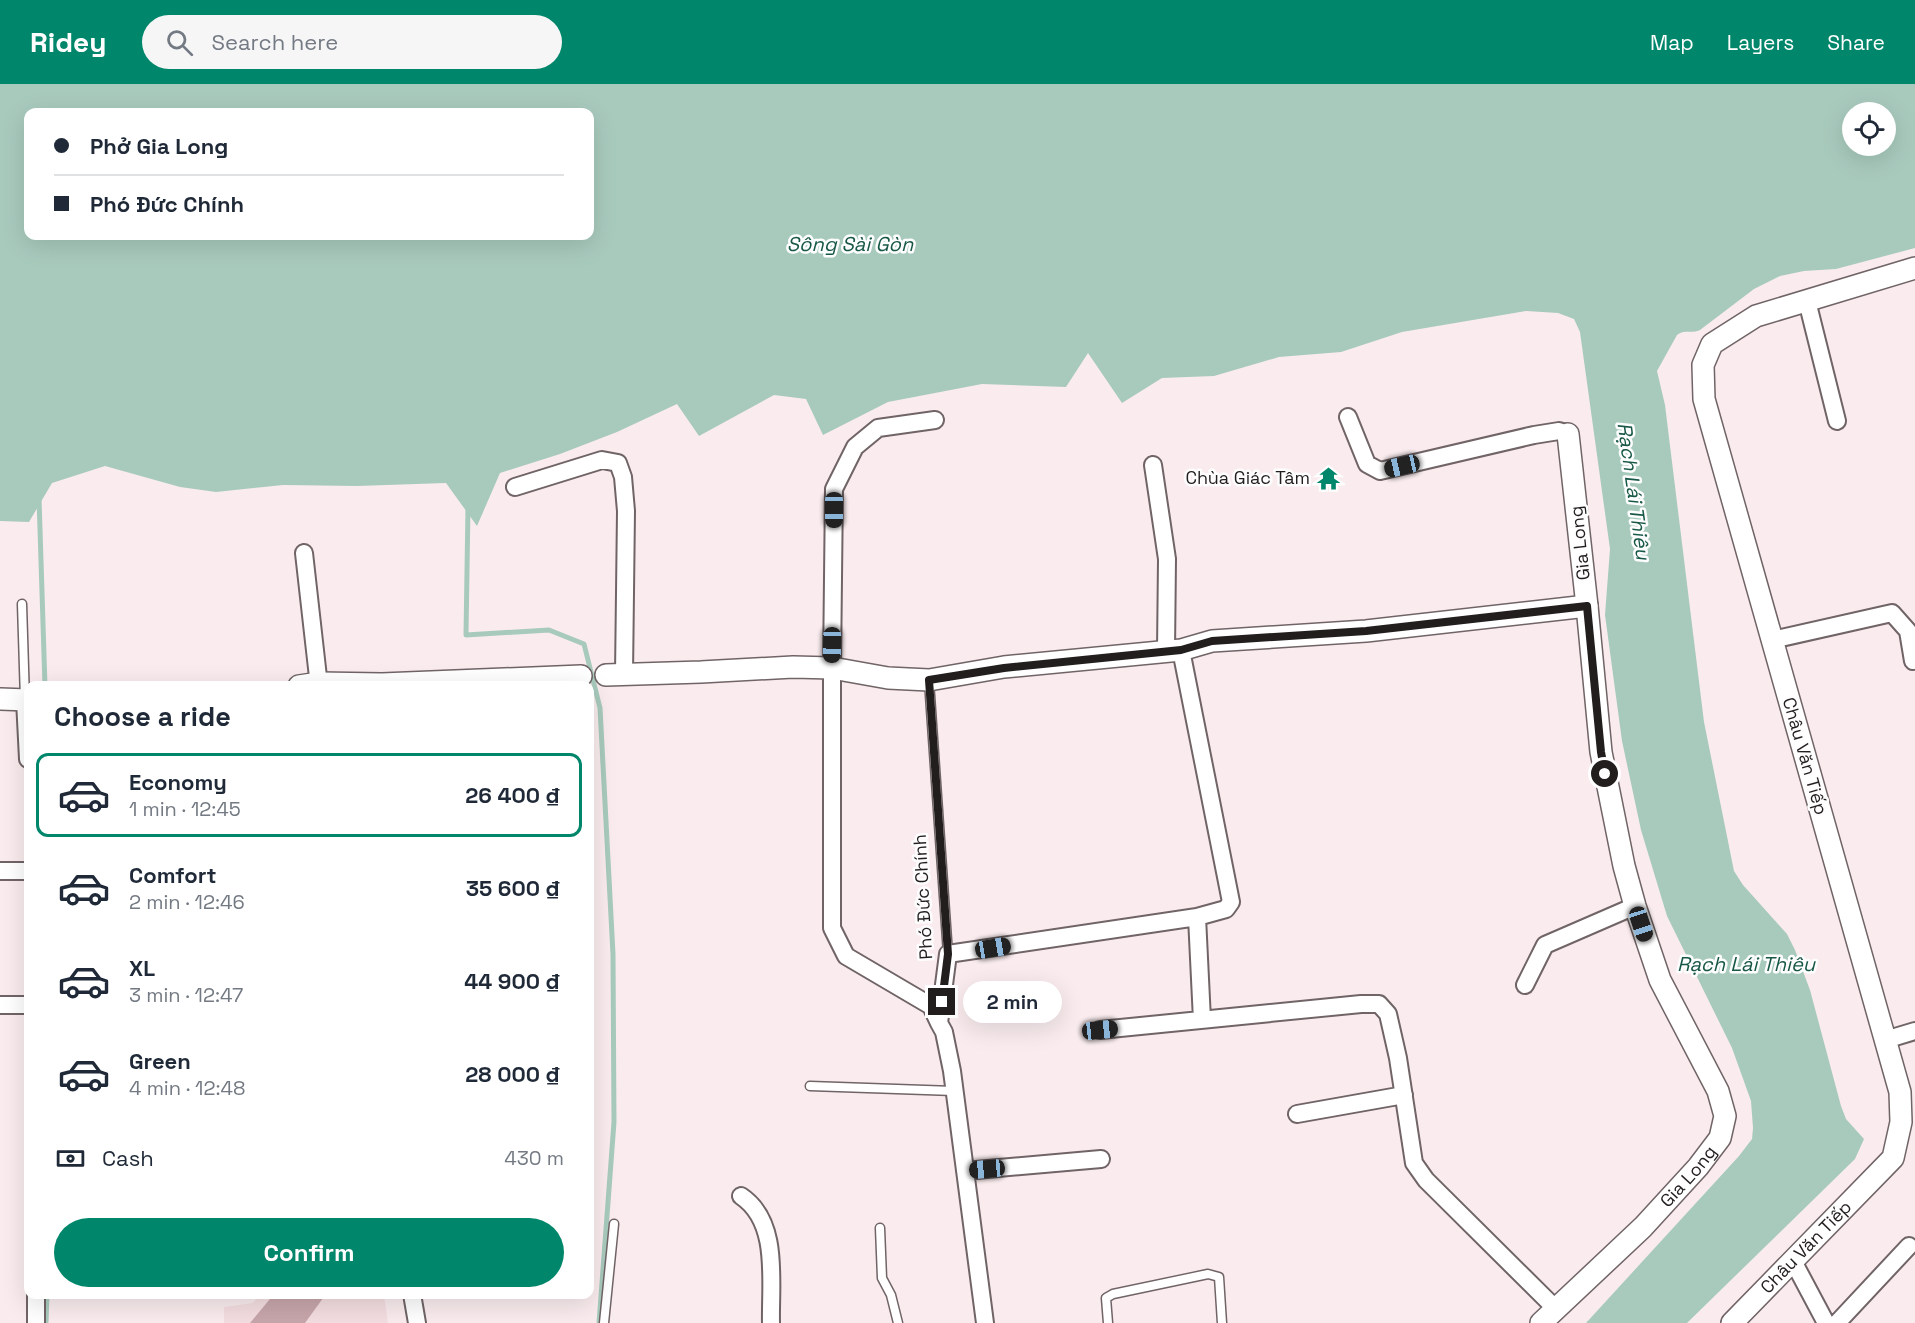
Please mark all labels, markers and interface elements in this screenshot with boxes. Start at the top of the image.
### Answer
search box [142,15,562,69]
text: Ridey [30,24,106,60]
icon: search [163,26,196,59]
text: Search here [211,28,338,56]
text: Map [1650,29,1694,56]
text: Layers [1727,29,1794,56]
text: Share [1827,29,1885,56]
map controls [1842,102,1896,156]
button: locate [1842,102,1896,156]
text: Phở Gia Long [90,132,228,160]
text: Phó Đức Chính [90,190,244,218]
water label: Sông Sài Gòn [787,231,914,257]
water label: Rạch Lái Thiêu [1612,421,1657,563]
car [1382,453,1422,479]
temple icon: Chùa Giác Tâm [1315,465,1341,491]
place label: Chùa Giác Tâm [1185,466,1310,489]
car [825,492,843,528]
street label: Gia Long [1564,505,1595,581]
car [823,627,841,663]
street label: Châu Văn Tiếp [1778,694,1833,817]
text: Choose a ride [54,699,231,734]
route start [1591,760,1618,787]
icon: car [57,768,111,822]
text: Economy [129,768,227,796]
text: 26 400 ₫ [465,781,561,809]
text: 1 min · 12:45 [129,796,241,822]
street label: Phó Đức Chính [908,834,937,960]
icon: car [57,861,111,915]
text: Comfort [129,861,217,889]
text: 35 600 ₫ [466,874,561,902]
text: 2 min · 12:46 [129,889,245,915]
car [1627,904,1655,944]
car [974,936,1012,960]
water label: Rạch Lái Thiêu [1677,951,1817,977]
icon: car [57,954,111,1008]
text: XL [129,954,155,982]
text: 44 900 ₫ [464,967,561,995]
callout: 2 min [963,981,1062,1023]
text: 3 min · 12:47 [129,982,243,1008]
route end [928,988,955,1015]
text: 2 min [987,989,1038,1015]
car [1081,1019,1119,1041]
icon: car [57,1047,111,1101]
text: Green [129,1047,191,1075]
text: 28 000 ₫ [465,1060,561,1088]
text: 4 min · 12:48 [129,1075,245,1101]
street label: Gia Long [1655,1141,1721,1212]
icon: cash [54,1142,87,1175]
text: Cash [102,1144,154,1172]
text: 430 m [504,1145,564,1171]
car [968,1158,1006,1180]
street label: Châu Văn Tiếp [1755,1195,1856,1298]
button: Confirm [54,1218,564,1287]

